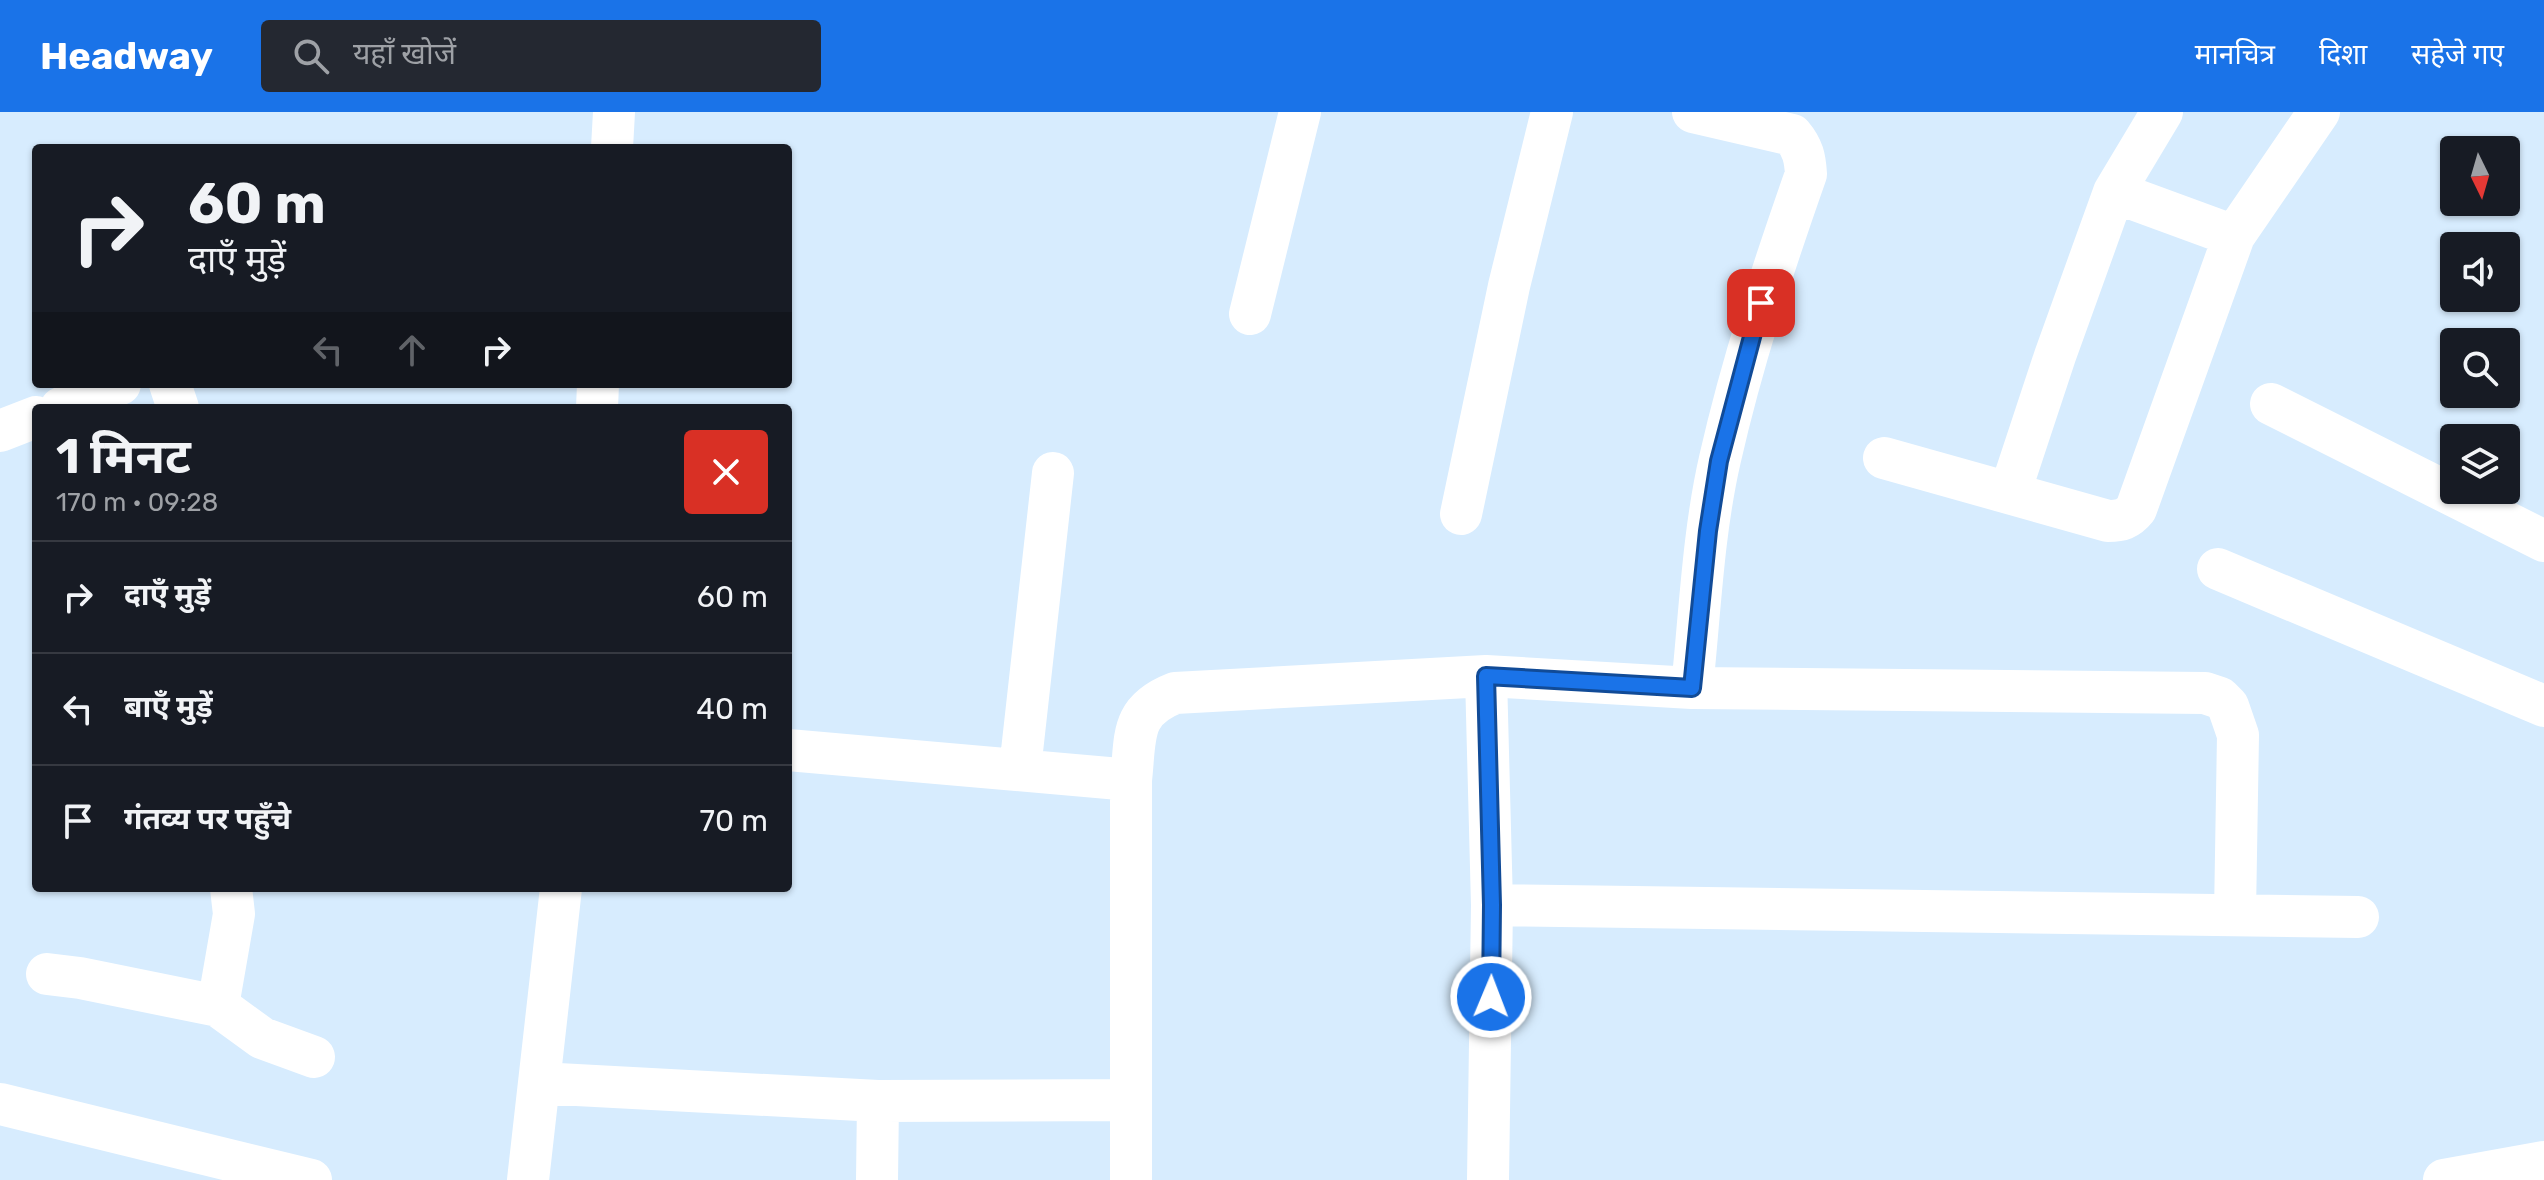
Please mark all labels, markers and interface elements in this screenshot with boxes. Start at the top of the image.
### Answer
search box [261,20,821,92]
text: Headway [40,33,213,79]
icon: search [289,34,333,78]
text: यहाँ खोजें [353,36,456,72]
text: मानचित्र [2195,38,2275,71]
text: दिशा [2319,38,2367,71]
text: सहेजे गए [2411,38,2504,71]
north arrow [2440,136,2520,216]
map controls [2440,136,2520,504]
text: 60 m [188,171,326,237]
icon: right [56,176,160,280]
button: sound [2440,232,2520,312]
text: दाएँ मुड़ें [188,238,286,281]
pin [1727,269,1795,337]
icon: arrive [1739,281,1783,325]
icon: left [306,328,350,372]
icon: ahead [390,328,434,372]
icon: right [474,328,518,372]
button: search [2440,328,2520,408]
button: layers [2440,424,2520,504]
text: 1 मिनट [56,428,191,485]
button: close [684,430,768,514]
text: 170 m · 09:28 [56,487,218,518]
icon: right [56,575,100,619]
text: दाएँ मुड़ें [124,577,211,613]
text: 60 m [697,579,768,615]
icon: left [56,687,100,731]
text: बाएँ मुड़ें [124,689,213,725]
text: 40 m [696,691,768,727]
icon: arrive [56,799,100,843]
text: गंतव्य पर पहुँचे [124,801,291,837]
text: 70 m [700,803,768,839]
position arrow [1449,955,1533,1039]

